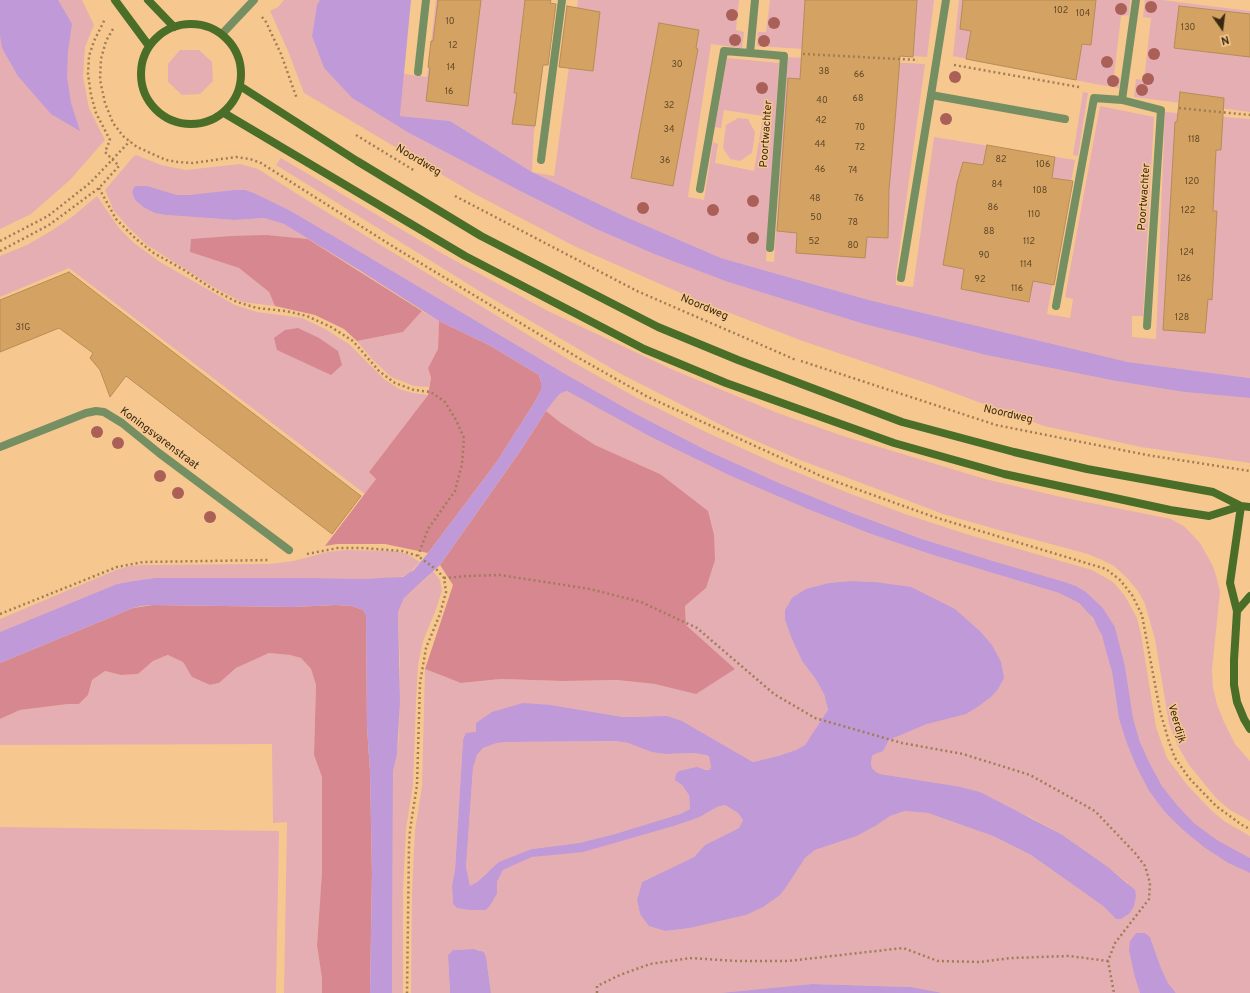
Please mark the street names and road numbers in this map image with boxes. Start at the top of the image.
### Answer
street label: Poortwachter [758,100,776,168]
street label: Noordweg [393,142,443,180]
street label: Poortwachter [1136,163,1154,231]
street label: Noordweg [678,292,730,324]
street label: Noordweg [982,403,1034,427]
street label: Koningsvarenstraat [117,405,201,473]
street label: Veerdijk [1164,703,1188,745]

